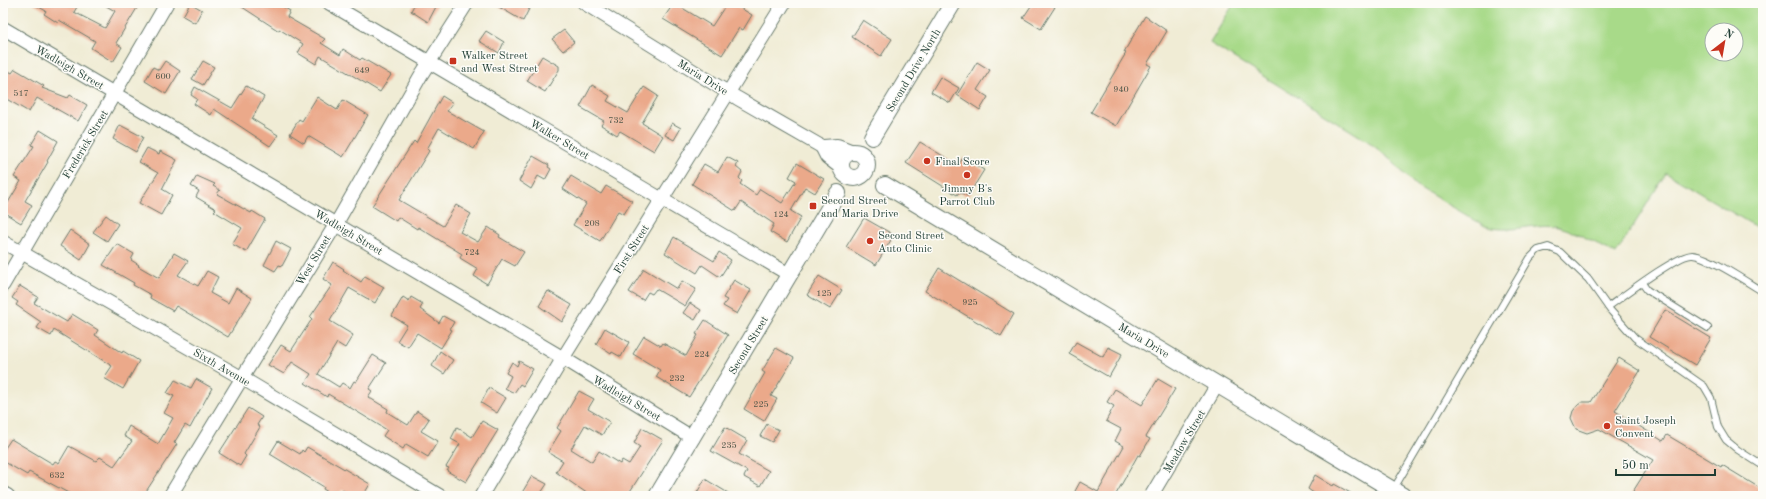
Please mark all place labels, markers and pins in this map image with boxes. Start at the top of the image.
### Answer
place label: Walker Street and West Street [461,51,538,75]
marker: Walker Street and West Street [448,56,458,66]
marker: Final Score [922,156,932,166]
place label: Final Score [935,157,989,168]
marker: Jimmy B's Parrot Club [962,170,972,180]
place label: Jimmy B's Parrot Club [939,184,995,208]
place label: Second Street and Maria Drive [821,196,898,220]
marker: Second Street and Maria Drive [808,201,818,211]
place label: Second Street Auto Clinic [878,231,944,255]
marker: Second Street Auto Clinic [865,236,875,246]
place label: Saint Joseph Convent [1615,416,1676,440]
marker: Saint Joseph Convent [1602,421,1612,431]

